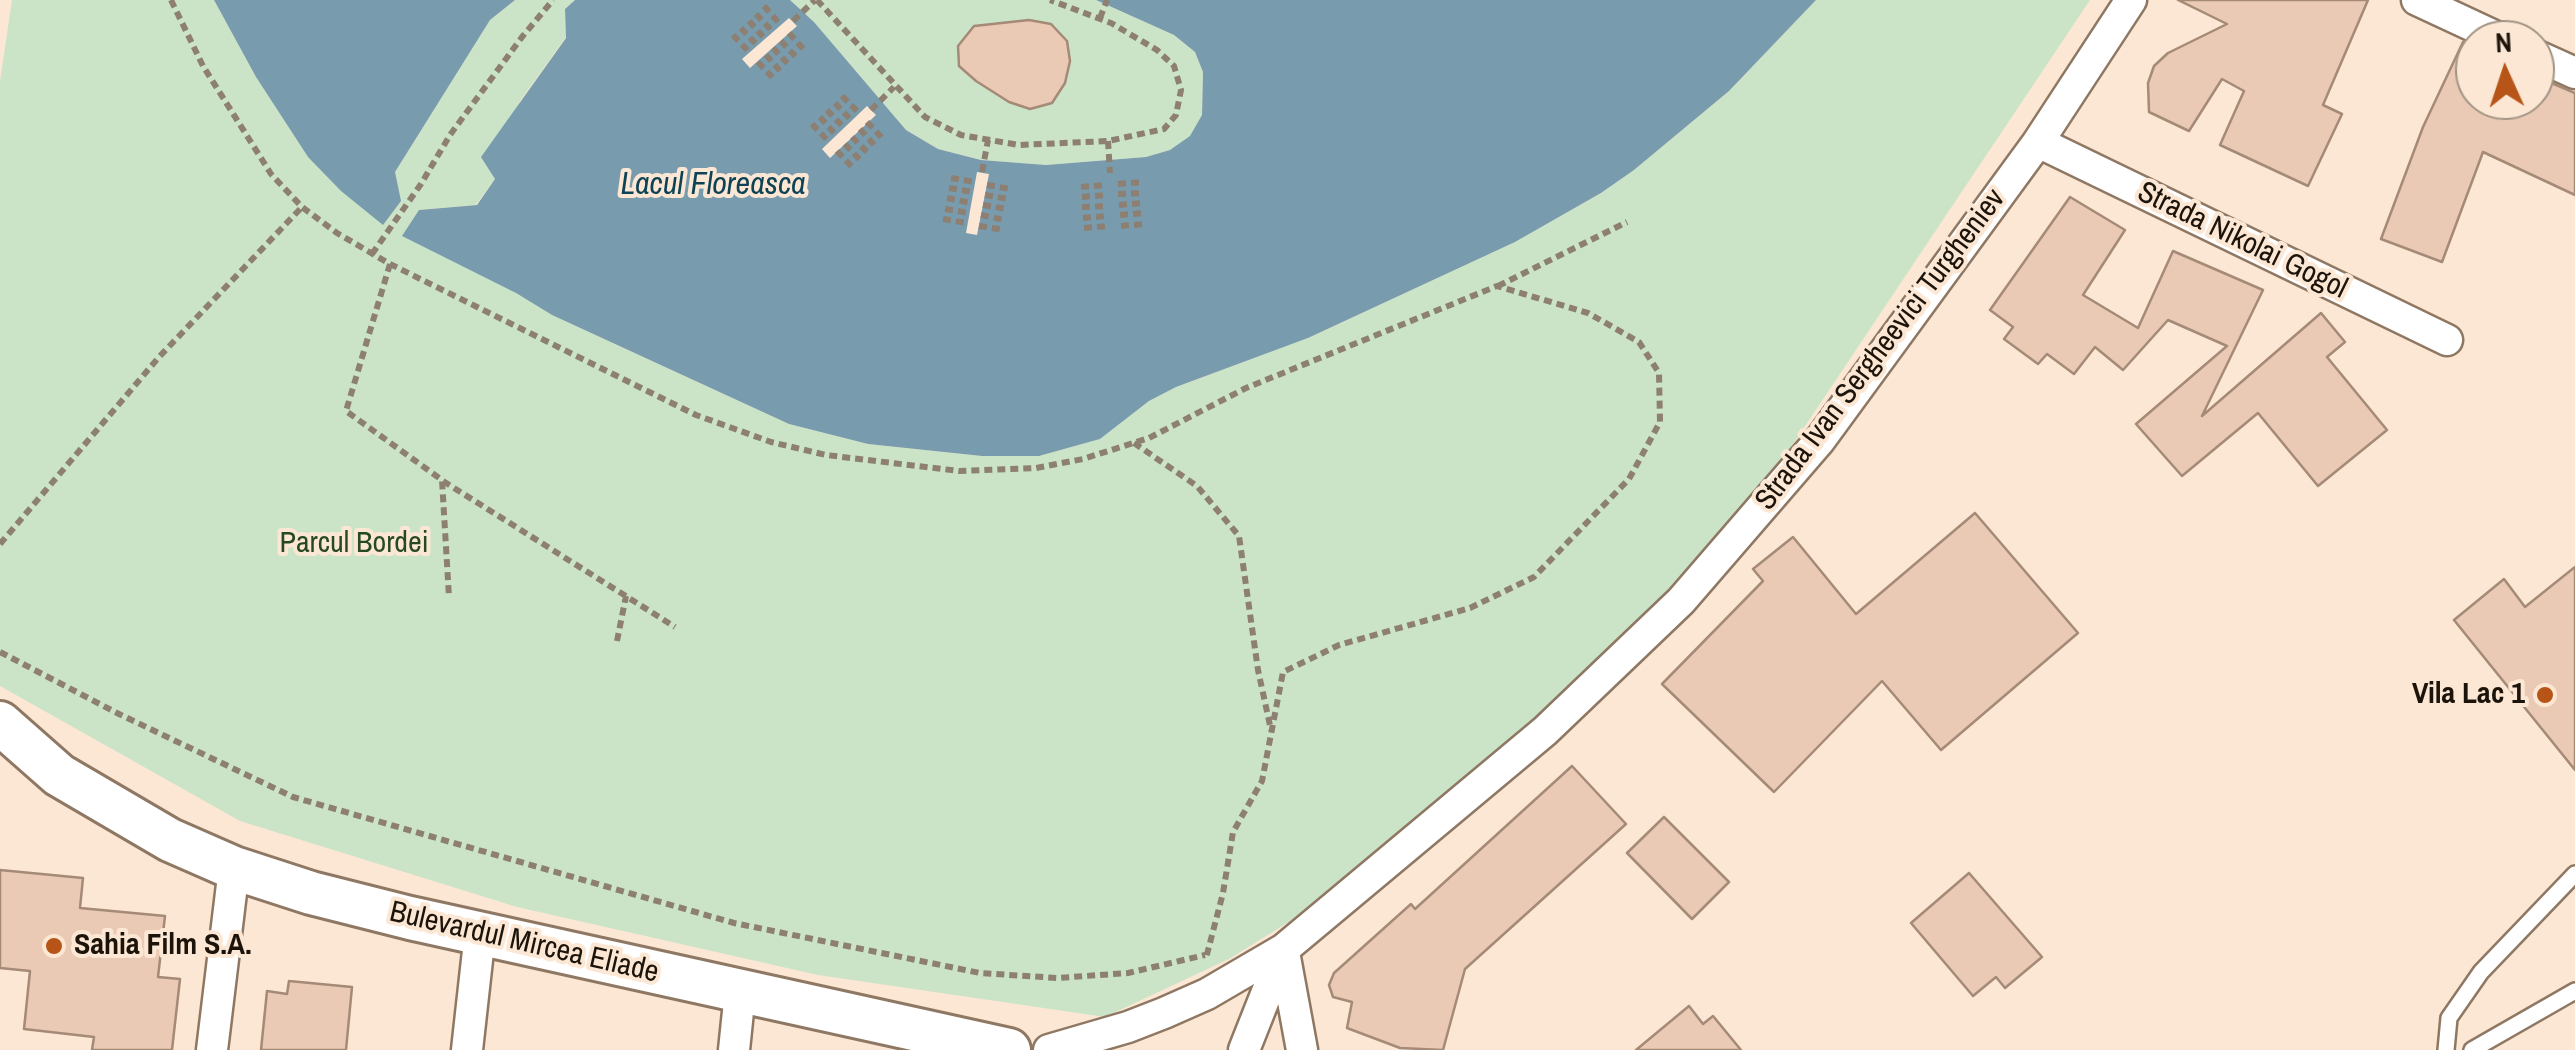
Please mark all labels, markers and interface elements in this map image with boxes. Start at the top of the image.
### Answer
north arrow [2455,20,2555,120]
text: N [2494,23,2513,61]
water label: Lacul Floreasca [620,166,806,204]
street label: Strada Nikolai Gogol [2131,175,2353,307]
street label: Strada Ivan Sergheevici Turgheniev [1748,182,2014,518]
park label: Parcul Bordei [279,526,429,562]
place label: Vila Lac 1 [2412,677,2525,713]
marker: Vila Lac 1 [2534,684,2556,706]
street label: Bulevardul Mircea Eliade [386,895,662,991]
place label: Sahia Film S.A. [74,928,252,964]
marker: Sahia Film S.A. [43,935,65,957]

